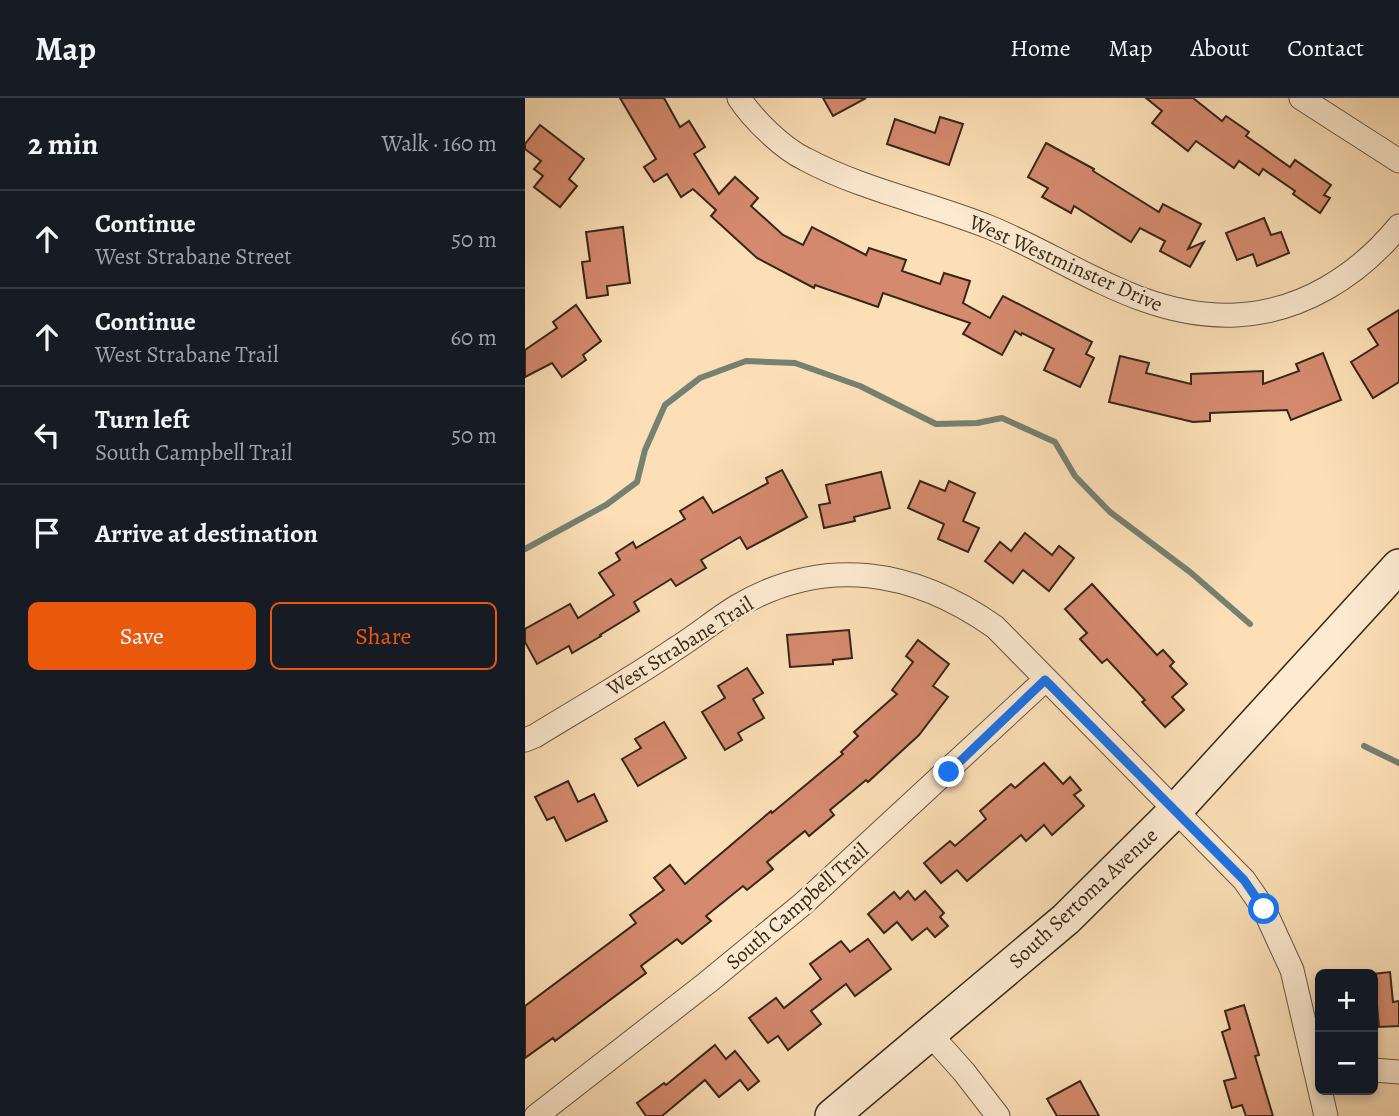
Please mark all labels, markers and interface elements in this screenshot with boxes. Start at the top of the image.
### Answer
text: Map [35,26,96,71]
text: Home [1010,32,1071,64]
text: Map [1109,32,1153,64]
text: About [1191,32,1249,64]
text: Contact [1287,32,1364,64]
text: 2 min [28,124,98,164]
text: Walk · 160 m [382,128,497,159]
text: Continue [95,206,196,241]
street label: West Westminster Drive [964,207,1167,318]
icon: ahead [28,220,66,258]
text: 50 m [451,224,497,255]
text: West Strabane Street [95,241,292,272]
text: Continue [95,304,196,339]
icon: ahead [28,318,66,356]
text: 60 m [450,322,497,353]
text: West Strabane Trail [95,339,279,370]
text: Turn left [95,402,190,437]
icon: left [28,416,66,454]
text: 50 m [451,420,497,451]
text: South Campbell Trail [95,437,292,468]
icon: arrive [28,514,66,552]
text: Arrive at destination [95,516,318,551]
street label: West Strabane Trail [601,590,759,703]
button: Save [28,602,256,670]
button: Share [270,602,497,670]
route end [933,756,964,787]
street label: South Sertoma Avenue [1002,821,1164,975]
street label: South Campbell Trail [720,836,874,976]
route start [1248,893,1279,924]
map controls [1315,969,1378,1095]
button: + [1315,969,1378,1032]
button: − [1315,1032,1378,1095]

